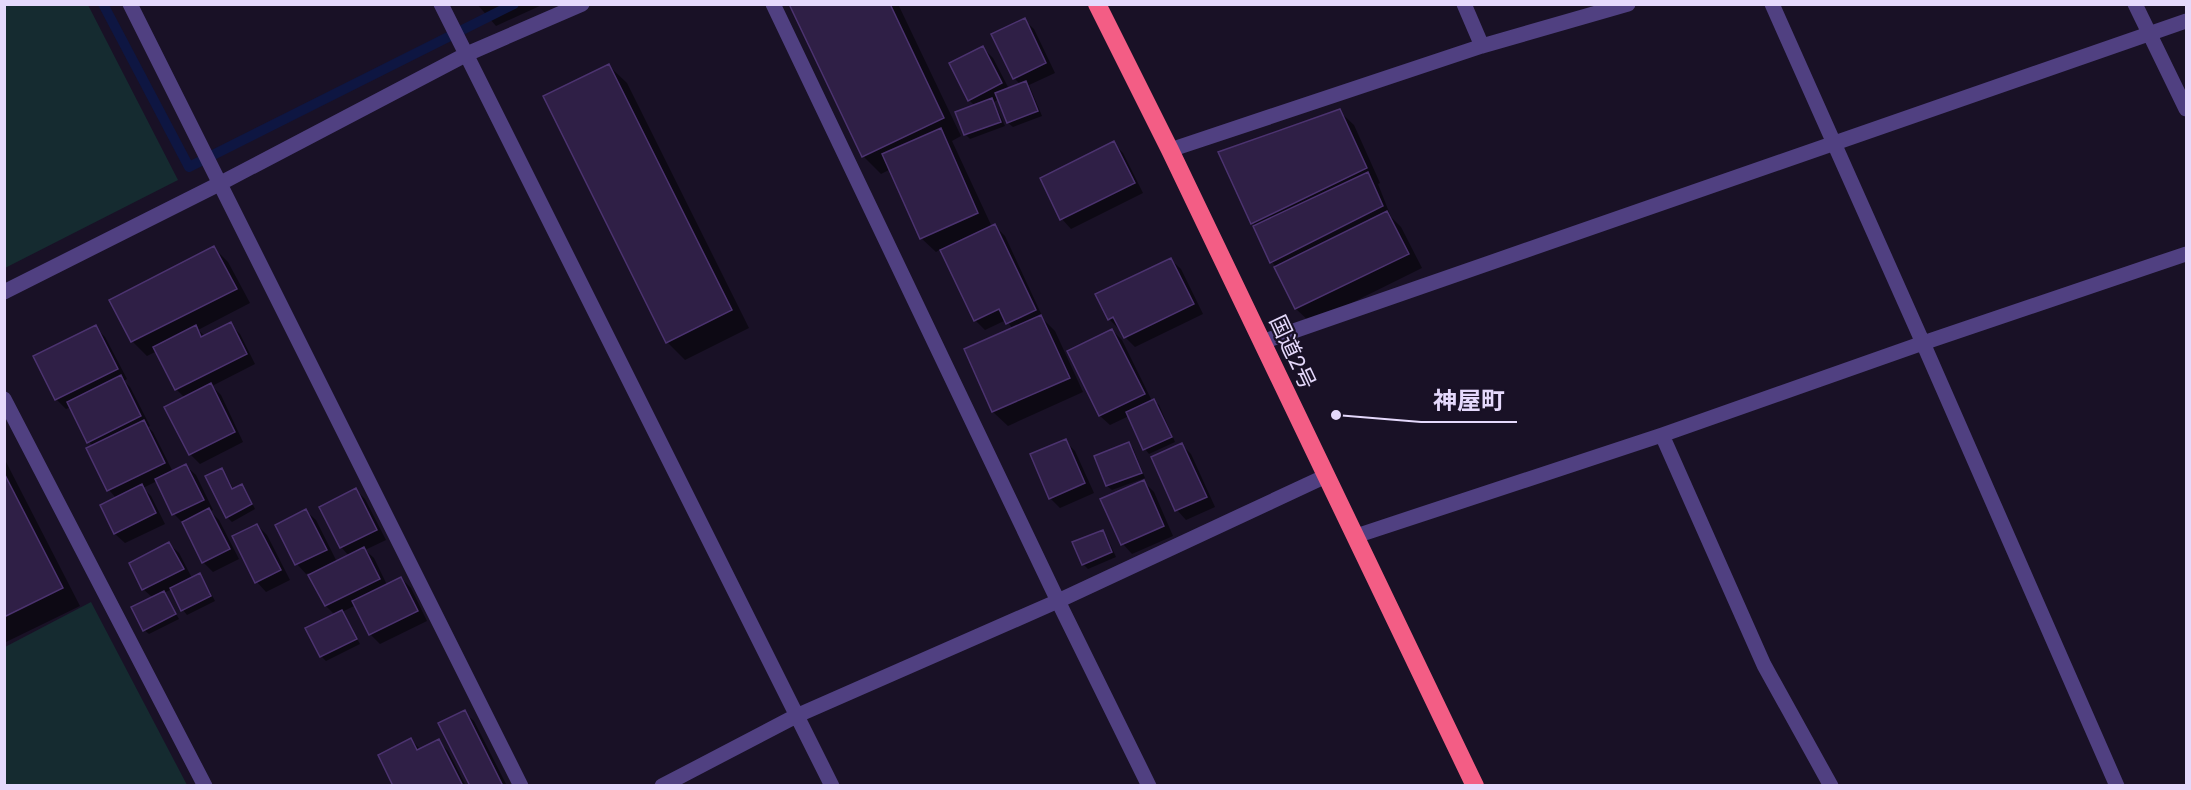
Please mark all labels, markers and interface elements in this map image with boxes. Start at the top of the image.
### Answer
street label: 国道2号 [1262,310,1324,394]
callout: 神屋町 [1421,380,1517,422]
text: 神屋町 [1433,383,1505,418]

